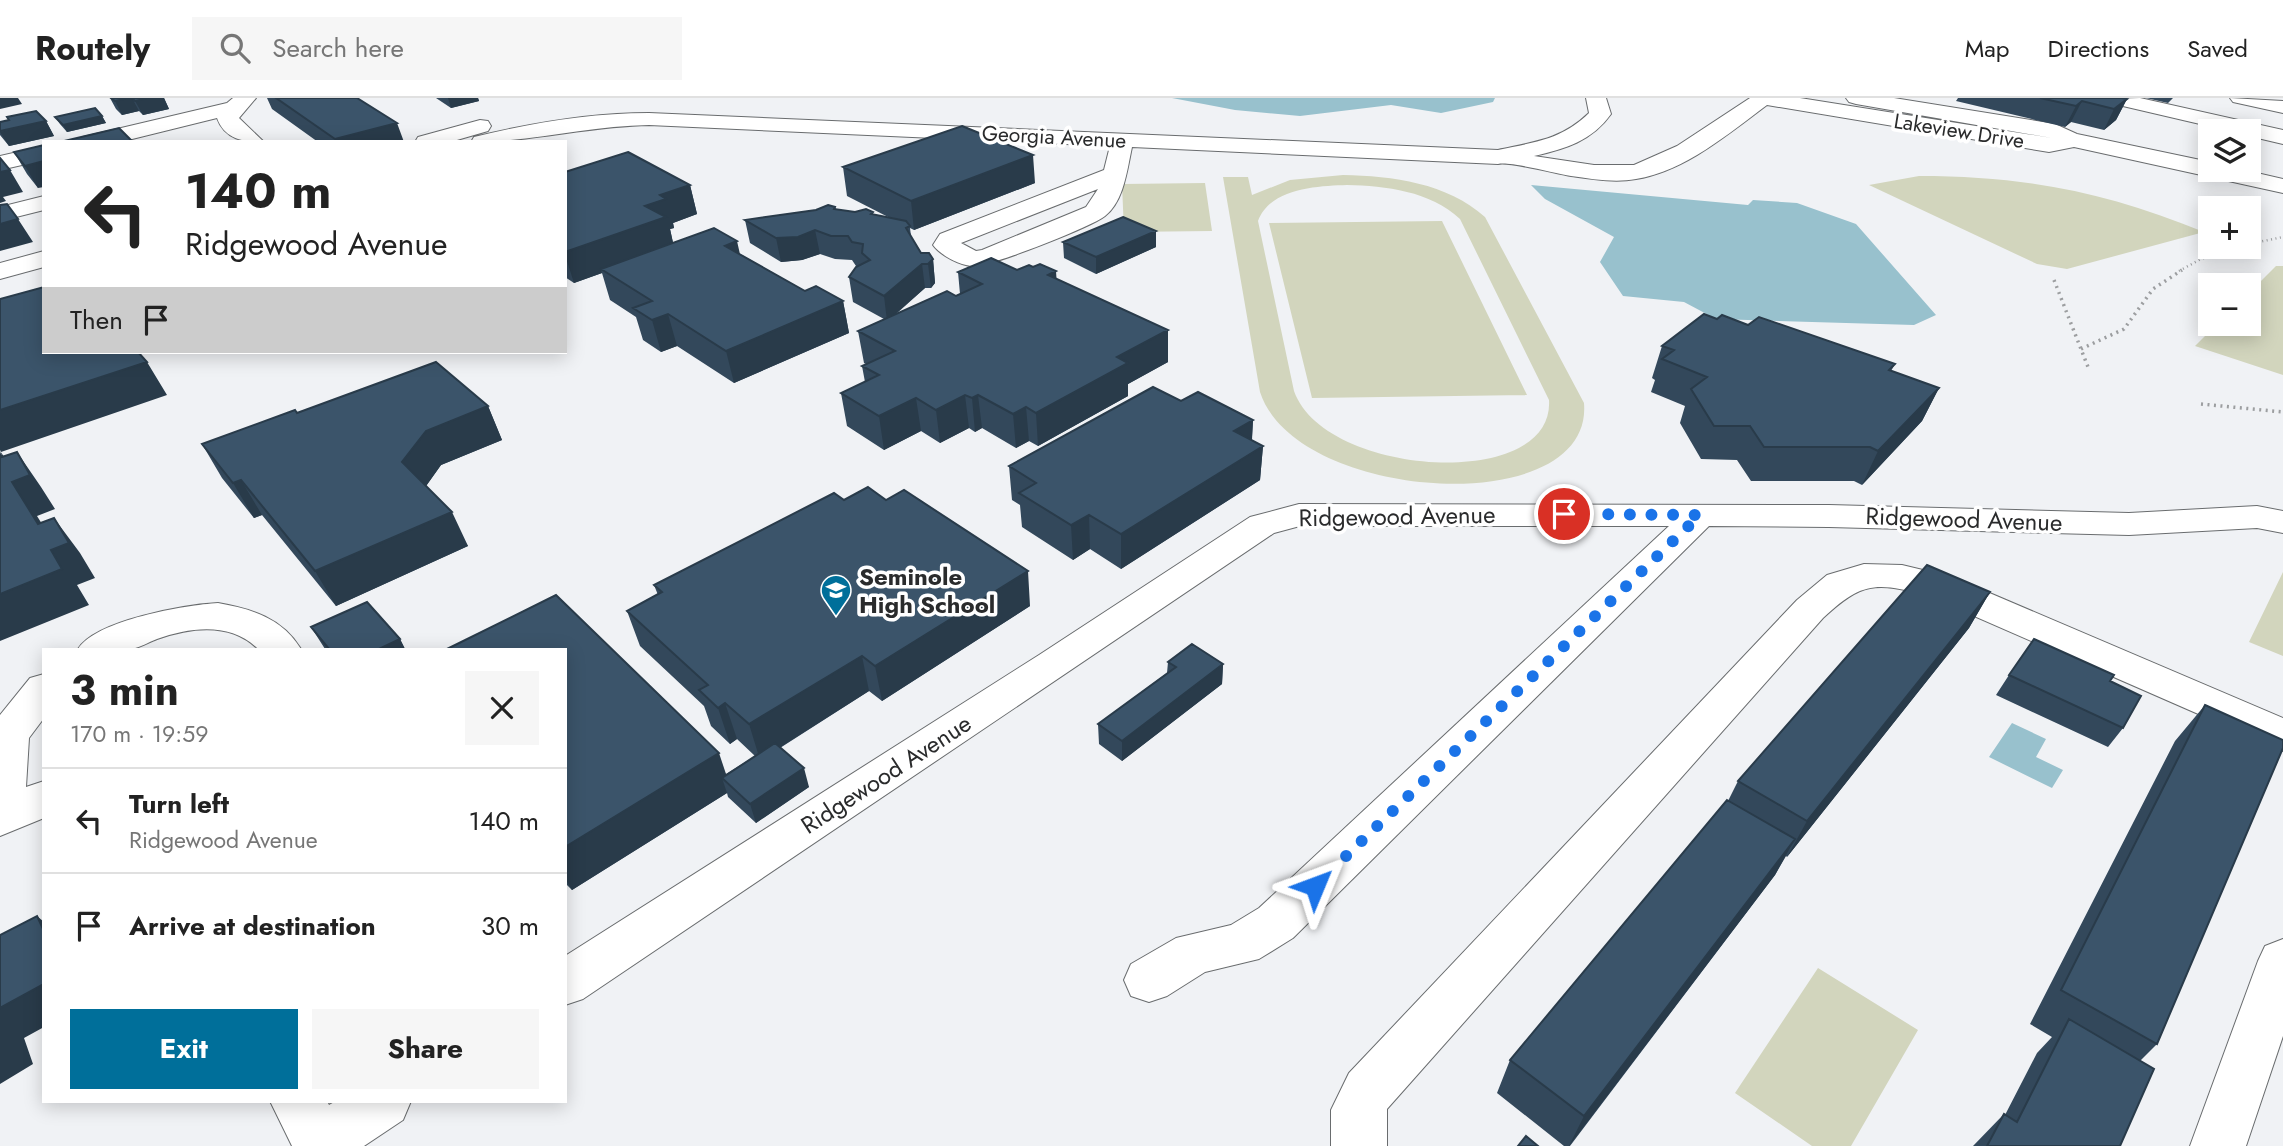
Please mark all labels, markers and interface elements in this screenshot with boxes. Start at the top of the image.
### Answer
search box [192,17,682,80]
text: Routely [35,25,150,72]
icon: search [216,29,254,67]
text: Search here [272,29,404,67]
text: Map [1965,31,2010,66]
text: Directions [2048,31,2149,66]
text: Saved [2187,31,2248,66]
street label: Lakeview Drive [1892,106,2026,156]
street label: Georgia Avenue [981,118,1127,156]
map controls [2198,119,2261,336]
button: layers [2198,119,2261,182]
text: 140 m [185,156,331,226]
icon: left [70,168,161,259]
button: + [2198,196,2261,259]
text: Ridgewood Avenue [185,221,447,267]
button: − [2198,273,2261,336]
text: Then [70,301,123,339]
icon: arrive [137,301,175,339]
pin [1534,484,1594,544]
icon: arrive [1545,495,1583,533]
street label: Ridgewood Avenue [1298,497,1496,535]
street label: Ridgewood Avenue [1865,498,2063,540]
place label: Seminole High School [859,559,995,622]
school or university icon: Seminole High School [819,573,853,617]
text: 3 min [70,660,179,721]
button: close [465,671,539,745]
street label: Ridgewood Avenue [794,706,978,842]
text: 170 m · 19:59 [70,717,208,751]
text: Turn left [129,785,229,823]
icon: left [70,802,108,840]
text: 140 m [468,802,539,840]
text: Ridgewood Avenue [129,823,318,857]
position arrow [1278,849,1352,923]
icon: arrive [70,907,108,945]
text: Arrive at destination [129,907,376,945]
text: 30 m [481,907,539,945]
button: Exit [70,1009,298,1089]
button: Share [312,1009,539,1089]

